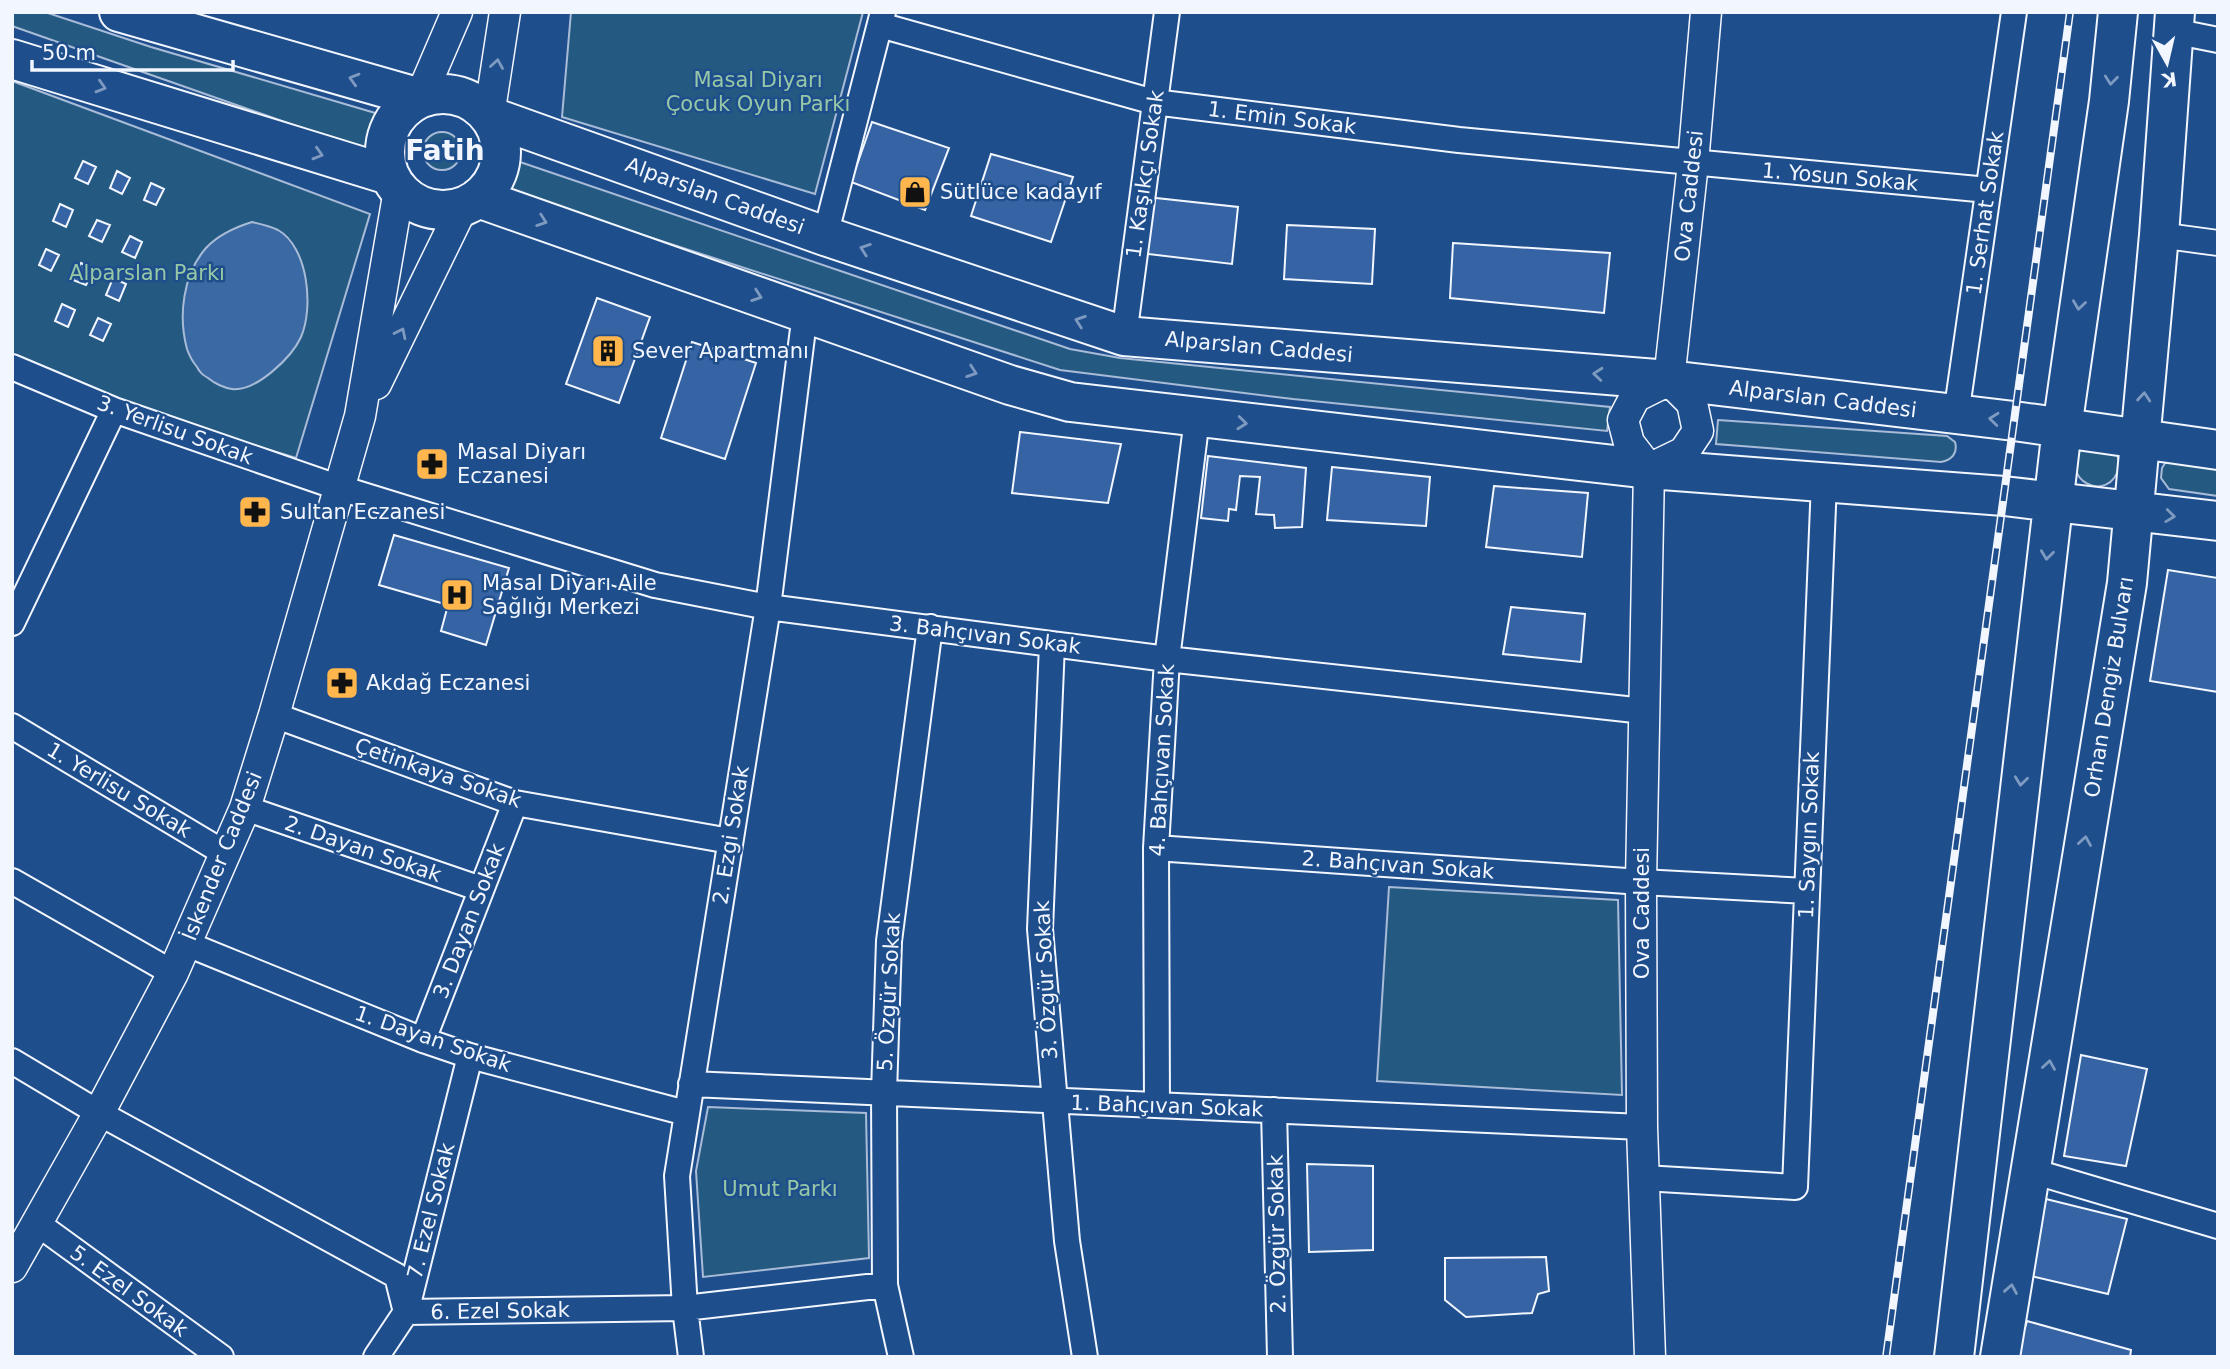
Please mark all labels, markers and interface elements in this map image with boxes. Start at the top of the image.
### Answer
scale bar [32,28,233,72]
north arrow [2132,28,2202,98]
text: 50 m [42,41,96,65]
one-way arrow [489,58,504,70]
park label: Masal Diyarı Çocuk Oyun Parkı [666,68,850,116]
text: K [2159,68,2178,92]
one-way arrow [348,73,360,88]
one-way arrow [2104,75,2119,86]
one-way arrow [94,79,106,93]
street label: 1. Kaşıkçı Sokak [1121,88,1169,259]
street label: 1. Emin Sokak [1206,97,1358,139]
street label: Ova Caddesi [1670,129,1708,263]
street label: 1. Serhat Sokak [1962,129,2009,297]
district label: Fatih [405,134,485,167]
one-way arrow [312,145,324,160]
street label: Alparslan Caddesi [622,152,808,240]
street label: 1. Yosun Sokak [1761,158,1920,196]
shop icon: Sütlüce kadayıf [896,173,934,211]
place label: Sütlüce kadayıf [940,180,1102,204]
one-way arrow [536,213,548,227]
one-way arrow [859,243,871,257]
park label: Alparslan Parkı [69,261,225,285]
one-way arrow [751,288,763,302]
one-way arrow [2072,300,2087,311]
one-way arrow [1075,315,1087,329]
street label: Alparslan Caddesi [1164,327,1354,367]
one-way arrow [393,328,407,340]
building icon: Sever Apartmanı [589,332,627,370]
place label: Sever Apartmanı [632,339,809,363]
one-way arrow [965,364,977,378]
one-way arrow [1592,367,1603,382]
street label: Alparslan Caddesi [1728,376,1918,422]
street label: 3. Yerlisu Sokak [94,391,257,470]
one-way arrow [2136,391,2151,402]
one-way arrow [1988,411,2000,426]
one-way arrow [1236,415,1248,430]
place label: Masal Diyarı Eczanesi [457,440,586,488]
pharmacy icon: Masal Diyarı Eczanesi [413,445,451,483]
pharmacy icon: Sultan Eczanesi [236,493,274,531]
place label: Sultan Eczanesi [280,500,445,524]
one-way arrow [2165,508,2176,523]
one-way arrow [2040,550,2055,561]
place label: Masal Diyarı Aile Sağlığı Merkezi [482,571,657,619]
street label: Orhan Dengiz Bulvarı [2080,575,2138,799]
hospital icon: Masal Diyarı Aile Sağlığı Merkezi [438,576,476,614]
street label: 3. Bahçıvan Sokak [888,611,1083,659]
street label: 4. Bahçıvan Sokak [1145,662,1179,857]
pharmacy icon: Akdağ Eczanesi [323,664,361,702]
place label: Akdağ Eczanesi [366,671,530,695]
street label: Çetinkaya Sokak [352,733,525,813]
street label: 1. Yerlisu Sokak [43,738,196,843]
street label: 1. Saygın Sokak [1794,750,1824,919]
street label: 2. Ezgi Sokak [708,763,754,906]
street label: İskender Caddesi [176,768,267,944]
one-way arrow [2014,776,2029,787]
street label: 2. Dayan Sokak [282,811,445,887]
one-way arrow [2077,835,2092,846]
street label: 3. Dayan Sokak [428,839,510,1002]
street label: 2. Bahçıvan Sokak [1301,846,1496,884]
street label: Ova Caddesi [1630,847,1654,979]
street label: 3. Özgür Sokak [1029,899,1062,1060]
street label: 5. Özgür Sokak [872,911,905,1072]
street label: 1. Dayan Sokak [352,1001,515,1077]
one-way arrow [2041,1059,2056,1071]
street label: 1. Bahçıvan Sokak [1070,1091,1265,1121]
street label: 7. Ezel Sokak [402,1140,460,1282]
street label: 2. Özgür Sokak [1263,1153,1290,1314]
park label: Umut Parkı [722,1177,838,1201]
street label: 5. Ezel Sokak [66,1240,193,1342]
one-way arrow [2003,1284,2018,1295]
street label: 6. Ezel Sokak [430,1298,571,1324]

